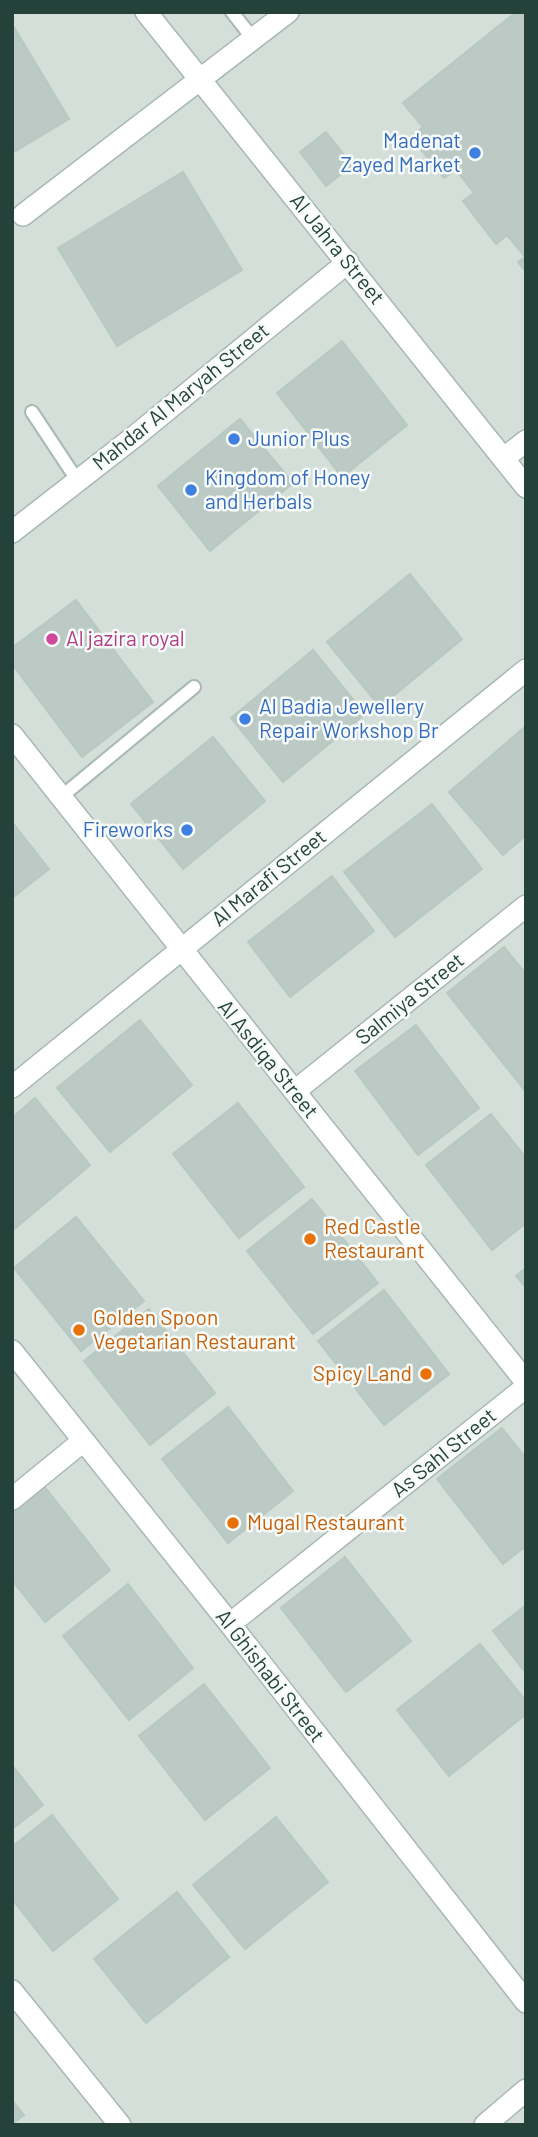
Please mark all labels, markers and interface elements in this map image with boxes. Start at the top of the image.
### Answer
place label: Madenat Zayed Market [340,127,461,176]
marker: Madenat Zayed Market [467,145,483,161]
street label: Al Jahra Street [286,187,391,309]
street label: Mahdar Al Maryah Street [87,317,273,475]
place label: Junior Plus [248,425,350,450]
marker: Junior Plus [226,431,242,447]
place label: Kingdom of Honey and Herbals [205,464,370,513]
marker: Kingdom of Honey and Herbals [183,482,199,498]
place label: Al jazira royal [66,625,184,650]
marker: Al jazira royal [44,631,60,647]
place label: Al Badia Jewellery Repair Workshop Br [259,693,439,742]
marker: Al Badia Jewellery Repair Workshop Br [237,711,253,727]
place label: Fireworks [83,816,173,841]
marker: Fireworks [179,822,195,838]
street label: Al Marafi Street [206,823,330,931]
street label: Salmiya Street [350,947,468,1049]
street label: Al Asdiqa Street [214,994,325,1122]
place label: Red Castle Restaurant [324,1213,425,1262]
marker: Red Castle Restaurant [302,1231,318,1247]
place label: Golden Spoon Vegetarian Restaurant [93,1304,296,1353]
marker: Golden Spoon Vegetarian Restaurant [71,1322,87,1338]
place label: Spicy Land [313,1360,412,1385]
marker: Spicy Land [418,1366,434,1382]
street label: As Sahl Street [386,1402,501,1502]
place label: Mugal Restaurant [247,1509,405,1534]
marker: Mugal Restaurant [225,1515,241,1531]
street label: Al Ghishabi Street [212,1604,331,1747]

